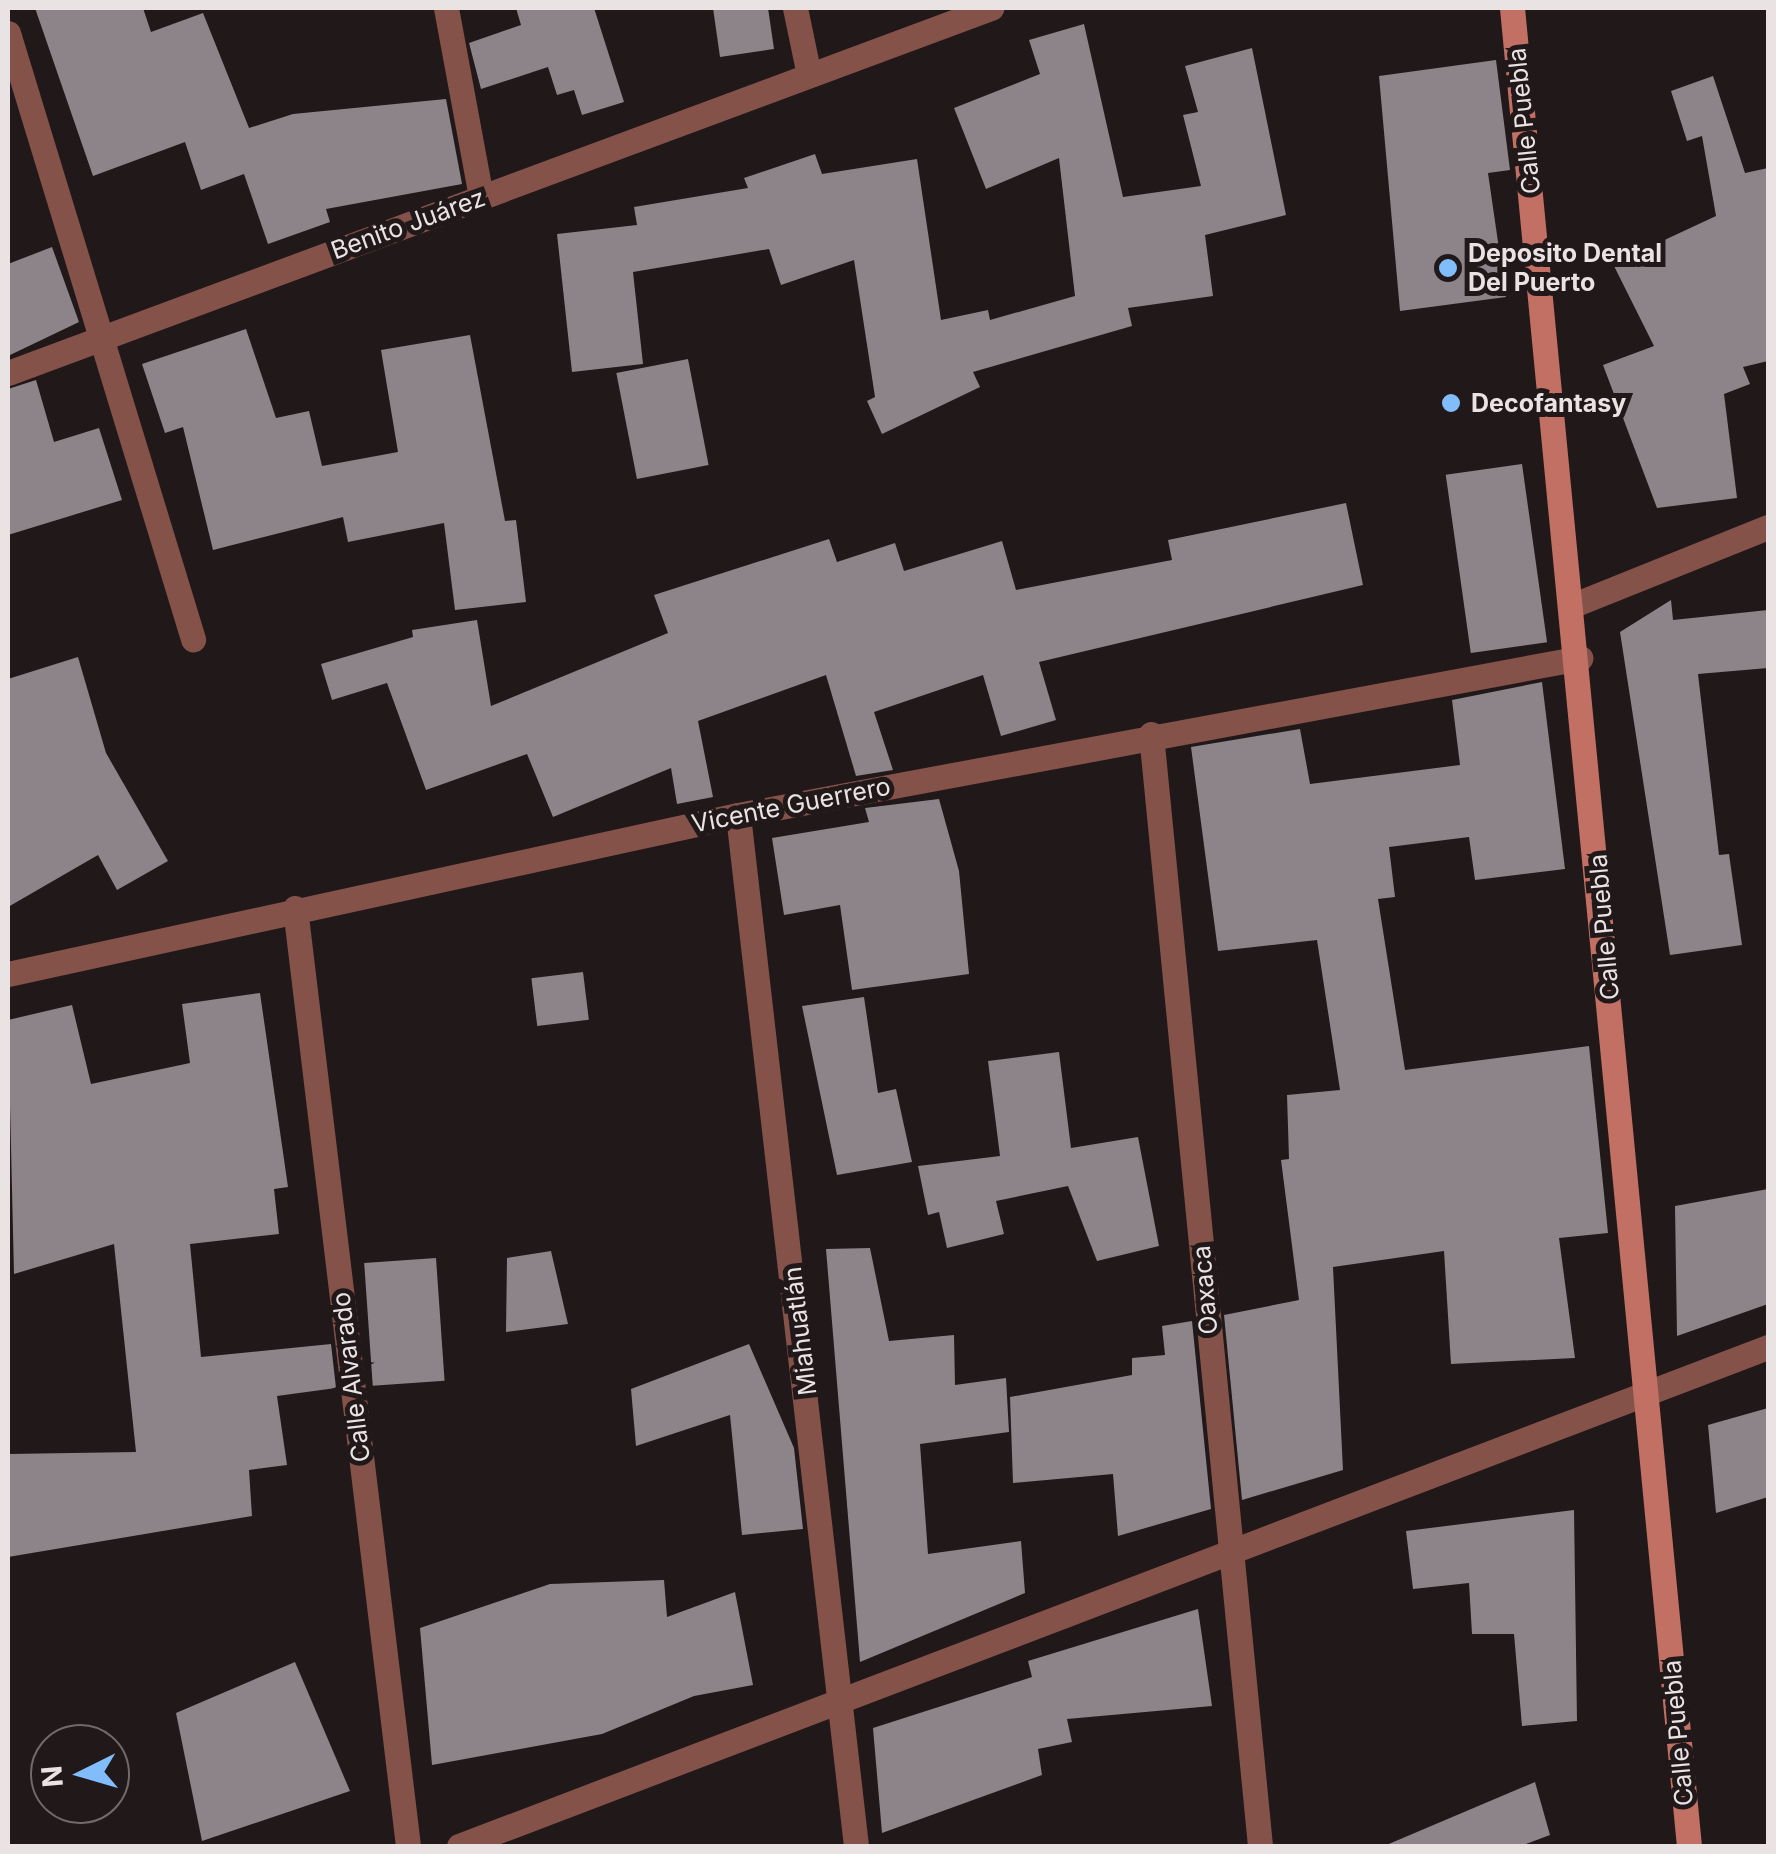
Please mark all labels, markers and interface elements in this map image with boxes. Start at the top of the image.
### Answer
street label: Calle Puebla [1501,46,1547,196]
street label: Benito Juárez [327,182,489,266]
place label: Deposito Dental Del Puerto [1468,239,1662,298]
marker: Deposito Dental Del Puerto [1437,257,1459,279]
place label: Decofantasy [1471,388,1626,418]
marker: Decofantasy [1440,392,1462,414]
street label: Vicente Guerrero [689,771,893,839]
street label: Calle Puebla [1583,853,1625,1001]
street label: Oaxaca [1186,1244,1224,1336]
street label: Miahuatlán [777,1265,823,1397]
street label: Calle Alvarado [326,1290,376,1464]
street label: Calle Puebla [1657,1659,1699,1807]
north arrow [30,1724,130,1824]
text: N [34,1764,70,1789]

